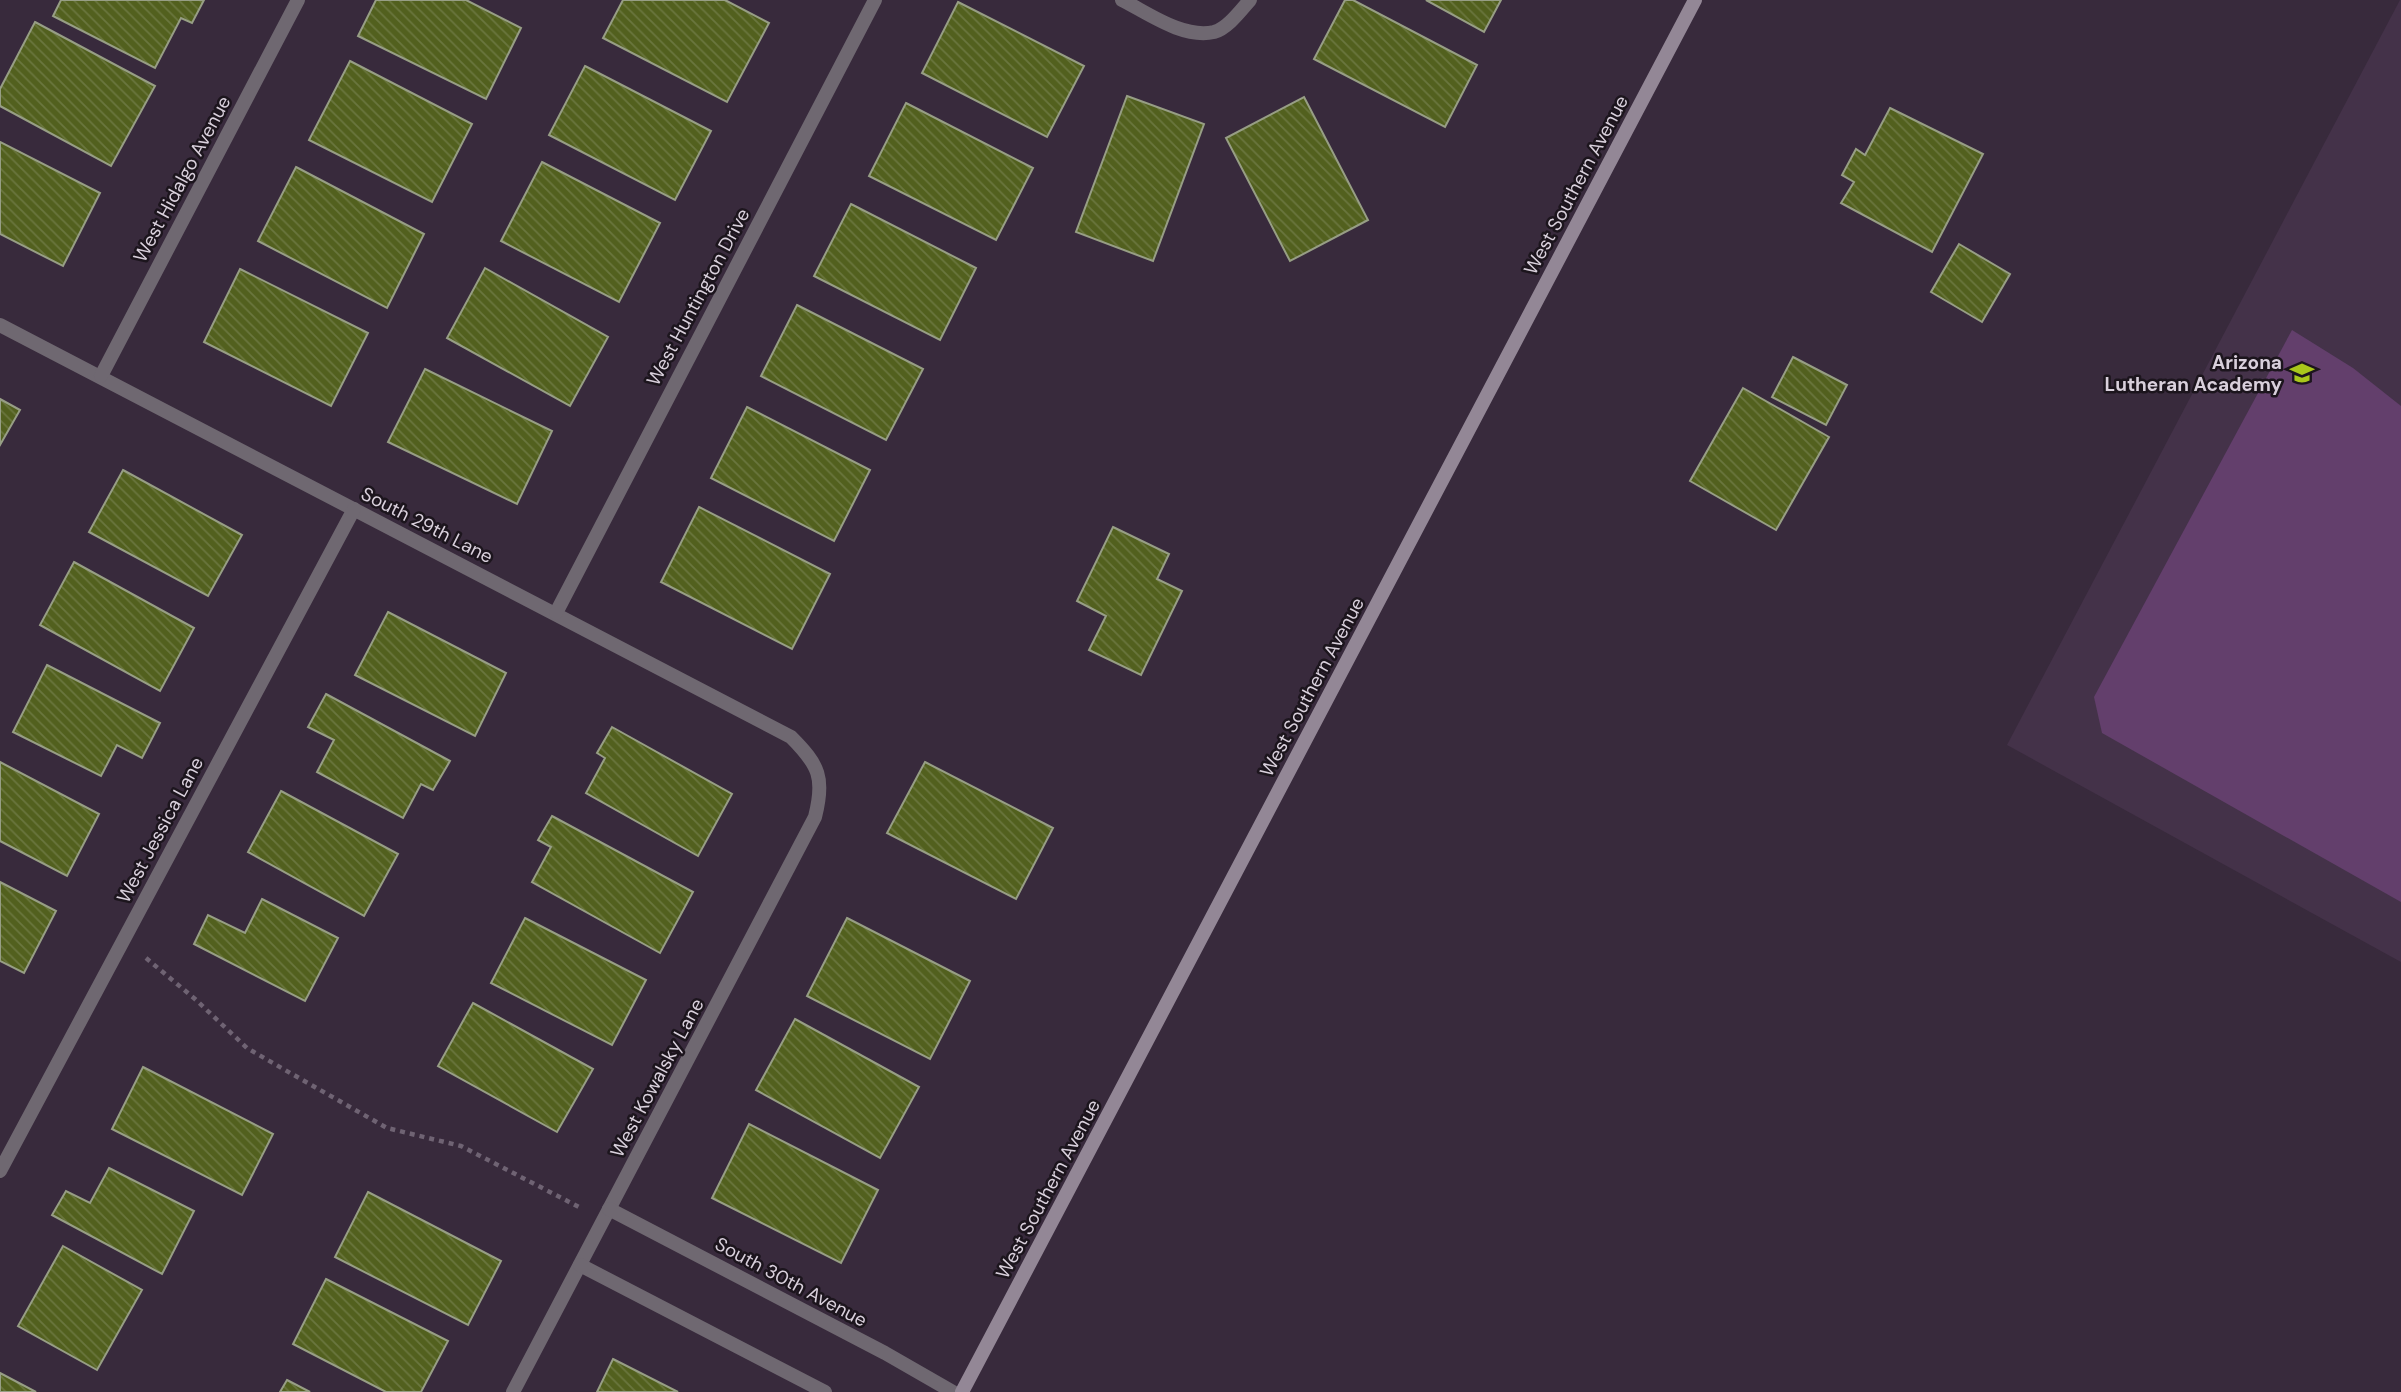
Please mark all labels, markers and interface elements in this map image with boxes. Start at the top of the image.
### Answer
street label: West Hidalgo Avenue [128,91,236,267]
street label: West Southern Avenue [1518,91,1634,279]
street label: West Huntington Drive [641,204,755,390]
place label: Arizona Lutheran Academy [2105,350,2283,397]
school or university icon: Arizona Lutheran Academy [2288,359,2316,387]
street label: South 29th Lane [357,481,497,569]
street label: West Southern Avenue [1254,593,1370,781]
street label: West Jessica Lane [111,753,209,907]
street label: West Kowalsky Lane [604,994,710,1162]
street label: West Southern Avenue [990,1095,1106,1283]
street label: South 30th Avenue [711,1231,871,1333]

